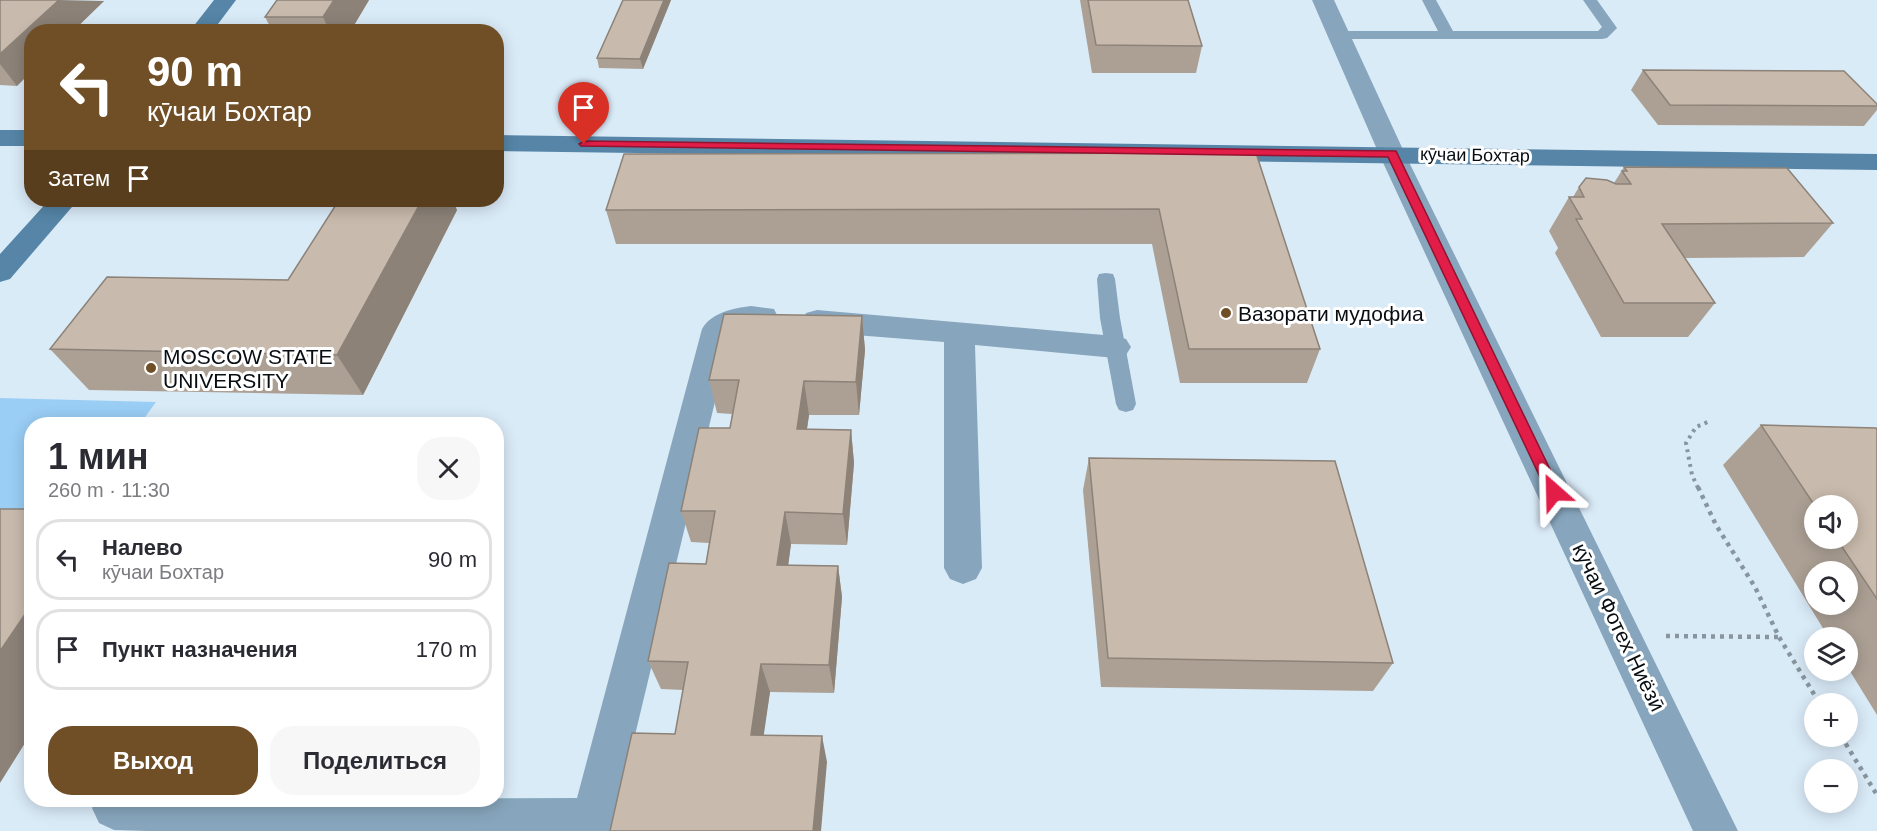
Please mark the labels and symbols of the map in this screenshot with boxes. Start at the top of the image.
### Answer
pin [558,82,609,144]
street label: кӯчаи Бохтар [1420,144,1530,166]
place label: Вазорати мудофиа [1238,302,1424,325]
marker: Вазорати мудофиа [1219,306,1233,320]
place label: MOSCOW STATE UNIVERSITY [163,345,333,392]
marker: MOSCOW STATE UNIVERSITY [144,361,158,375]
position arrow [1522,460,1586,524]
street label: кӯчаи Фотех Ниёзӣ [1568,539,1670,715]

